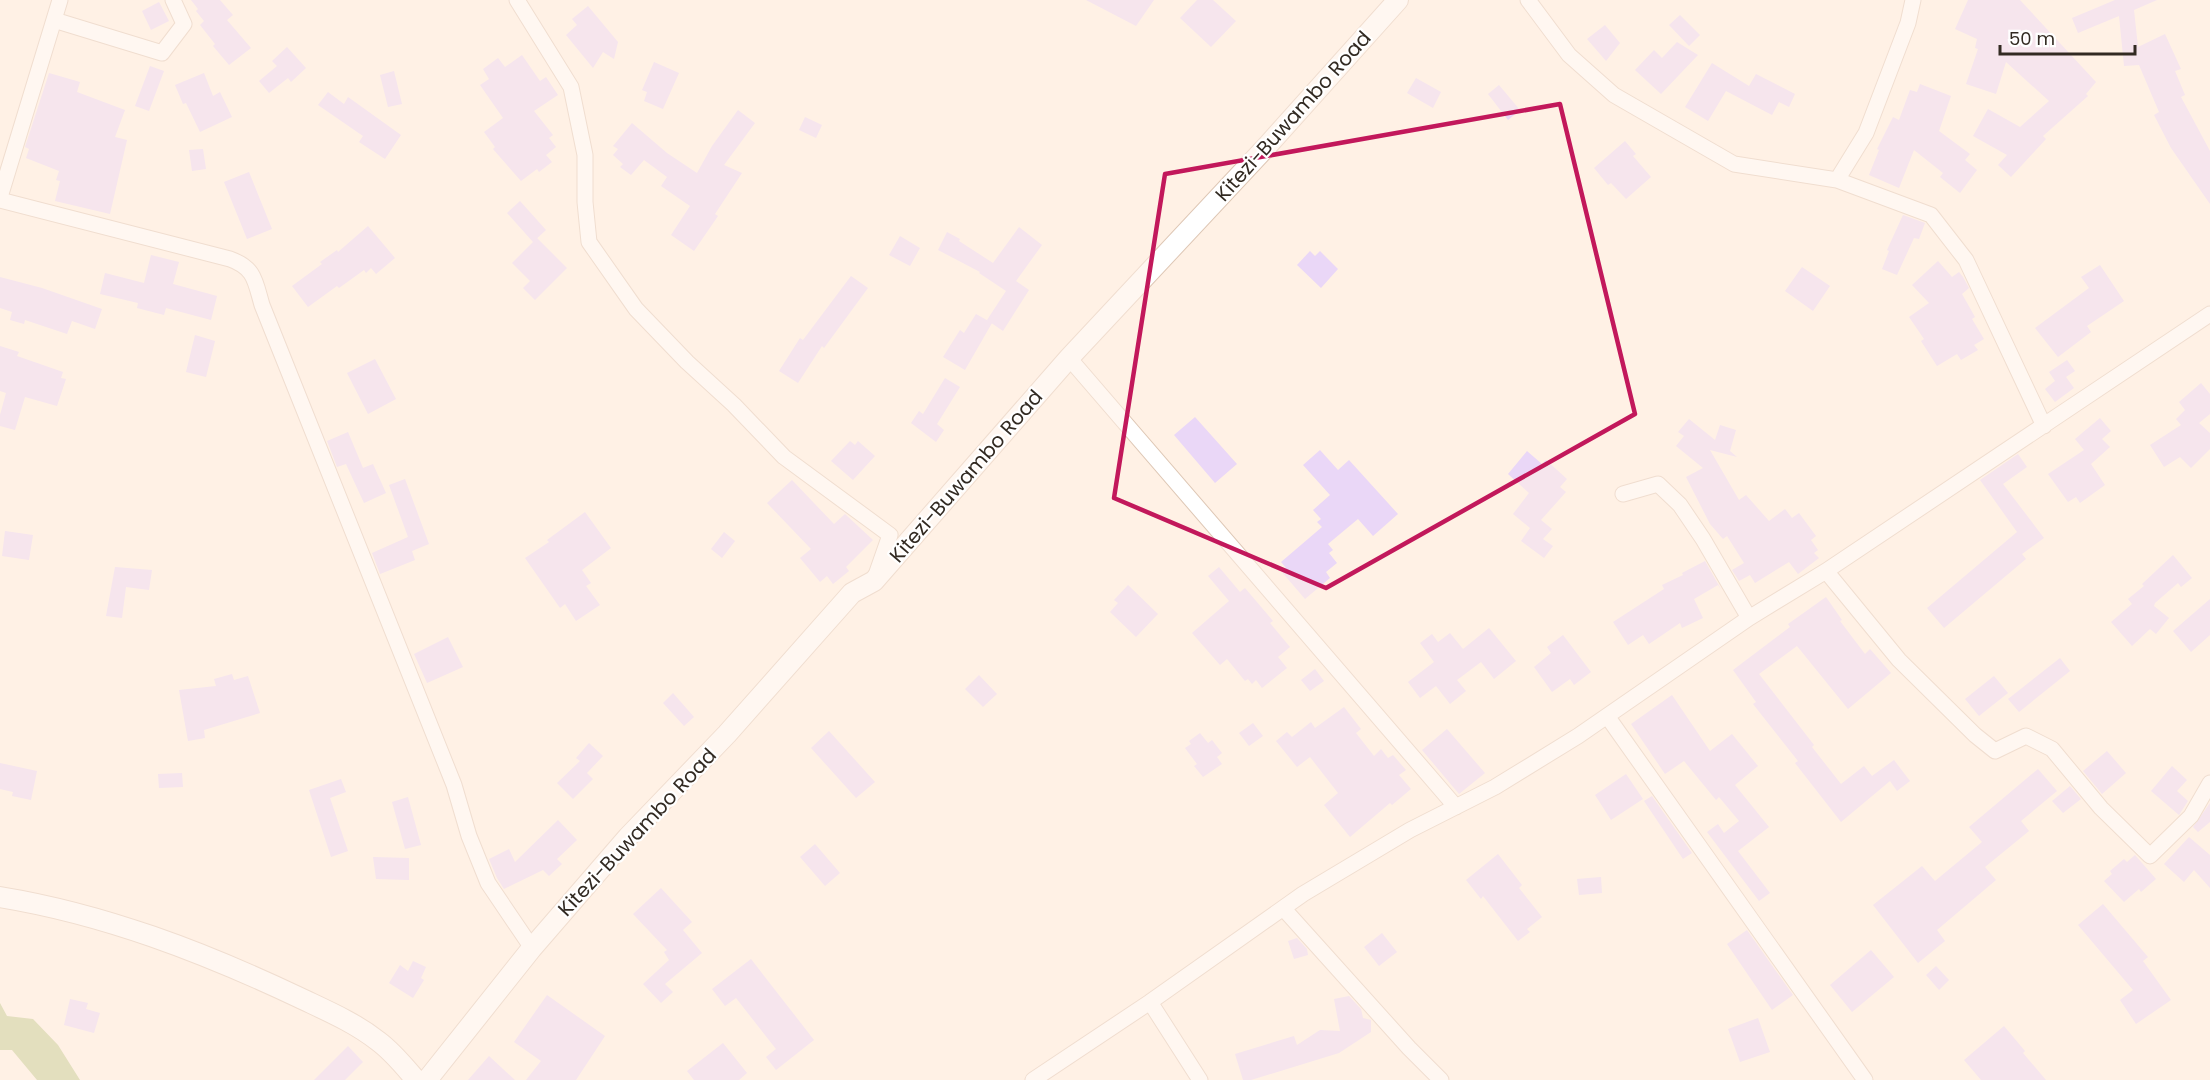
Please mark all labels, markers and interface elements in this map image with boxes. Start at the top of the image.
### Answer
scale bar [2000,18,2135,56]
street label: Kitezi-Buwambo Road [1209,25,1377,207]
text: 50 m [2009,26,2055,51]
street label: Kitezi-Buwambo Road [883,383,1049,569]
street label: Kitezi-Buwambo Road [551,742,723,922]

